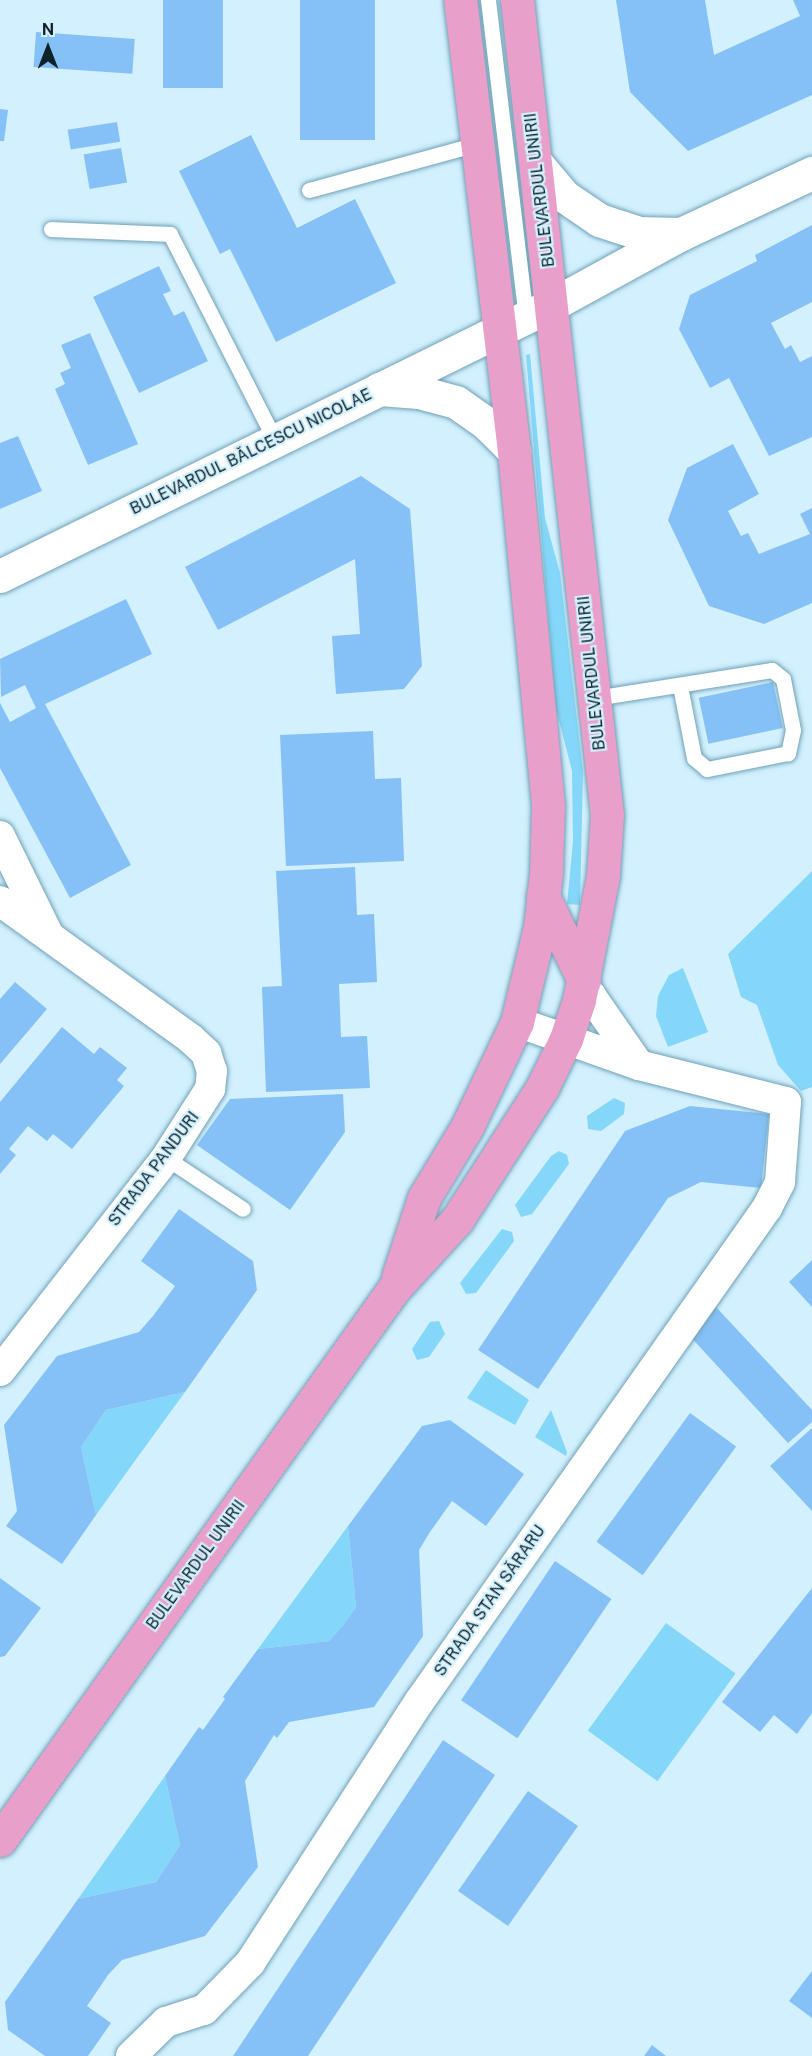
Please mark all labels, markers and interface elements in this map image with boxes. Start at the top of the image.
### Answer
north arrow [18,18,78,78]
text: N [42,20,54,39]
street label: BULEVARDUL UNIRII [521,112,559,268]
street label: BULEVARDUL BĂLCESCU NICOLAE [127,385,375,519]
street label: BULEVARDUL UNIRII [574,595,610,751]
street label: STRADA PANDURI [105,1108,203,1230]
street label: BULEVARDUL UNIRII [143,1497,249,1633]
street label: STRADA STAN SĂRARU [431,1522,549,1680]

